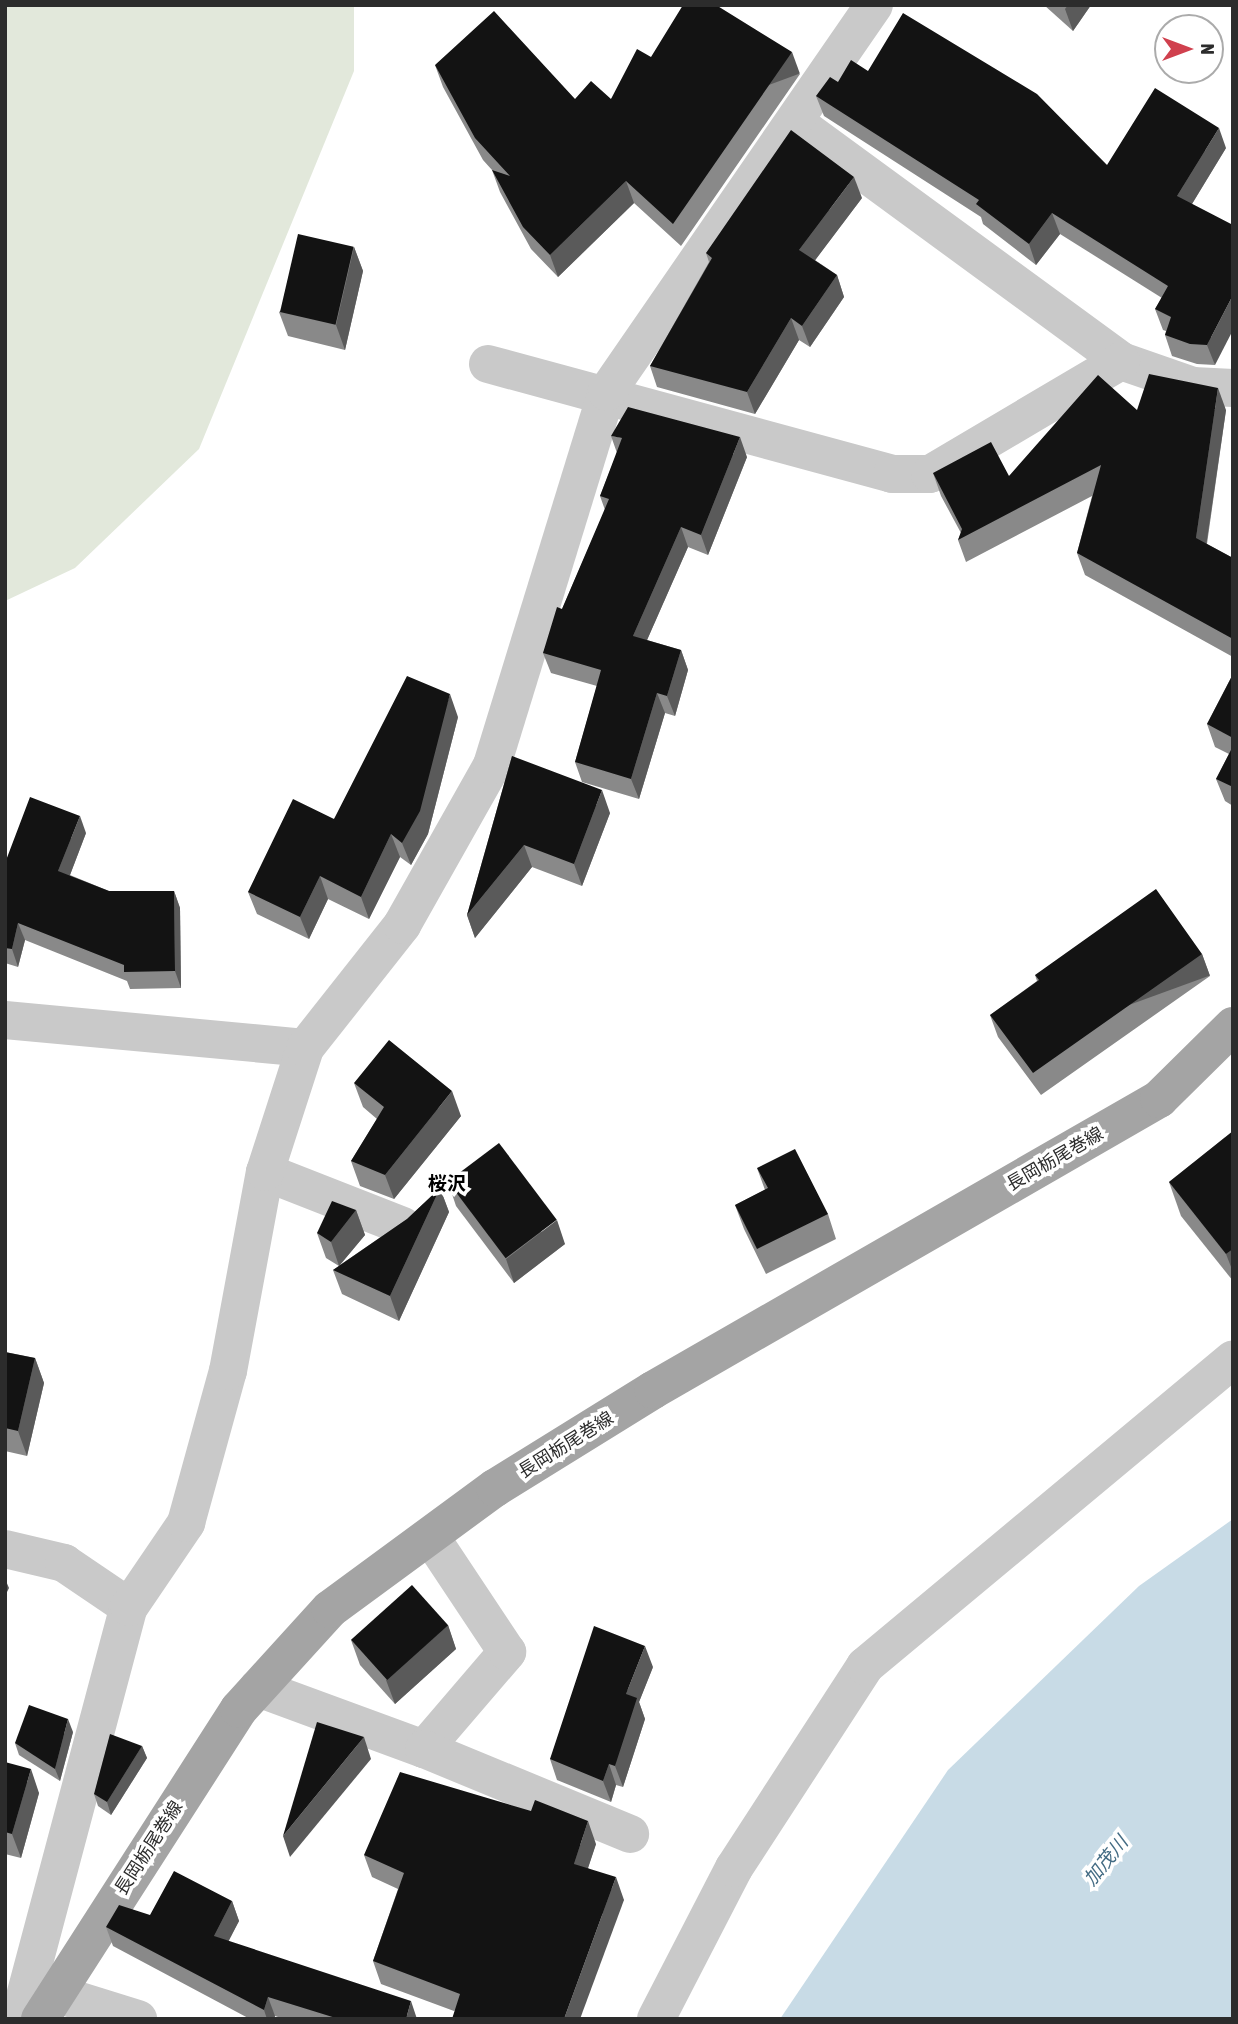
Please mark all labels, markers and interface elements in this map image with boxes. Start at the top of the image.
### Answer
north arrow [1154,14,1224,84]
text: N [1197,43,1219,55]
street label: 長岡栃尾巻線 [1003,1123,1107,1195]
district label: 桜沢 [428,1173,466,1195]
street label: 長岡栃尾巻線 [514,1407,618,1483]
street label: 長岡栃尾巻線 [111,1797,187,1899]
water label: 加茂川 [1079,1832,1133,1890]

